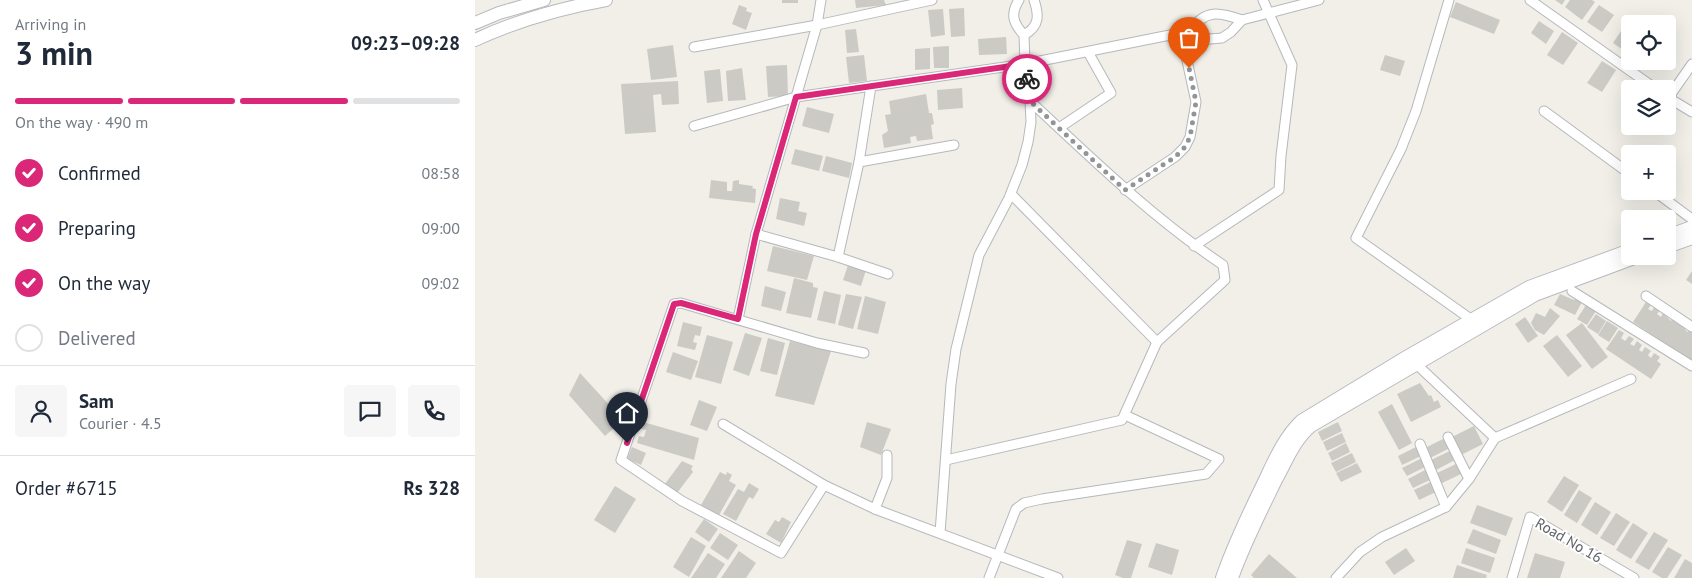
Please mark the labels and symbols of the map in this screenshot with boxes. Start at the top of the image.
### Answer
pin [1168,17,1210,68]
courier [1002,54,1052,104]
pin [606,392,648,443]
street label: Road No 16 [1532,513,1606,567]

